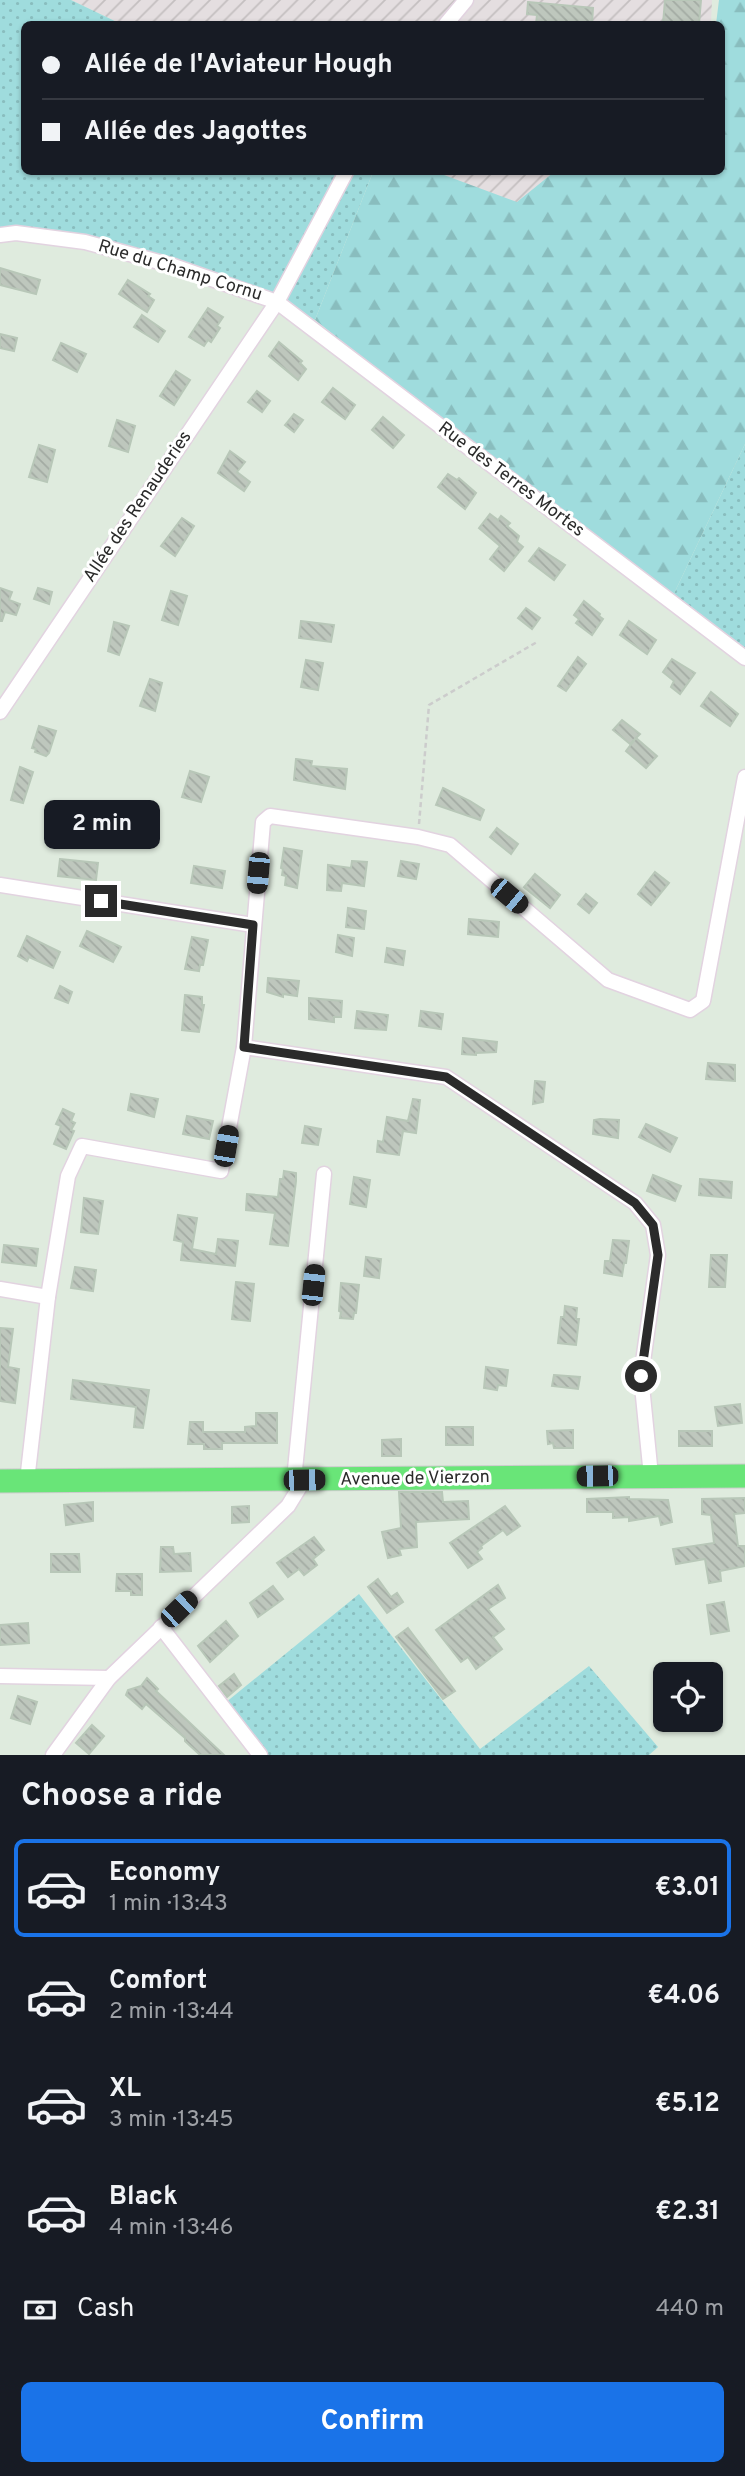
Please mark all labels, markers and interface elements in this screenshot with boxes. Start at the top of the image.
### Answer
text: Allée de l'Aviateur Hough [84,49,393,82]
text: Allée des Jagottes [84,116,308,149]
street label: Rue du Champ Cornu [95,235,265,307]
street label: Rue des Terres Mortes [433,417,589,543]
street label: Allée des Renauderies [79,427,197,587]
callout: 2 min [43,800,159,848]
text: 2 min [72,810,132,839]
car [246,851,271,895]
car [487,874,532,918]
route end [85,885,117,917]
car [213,1123,240,1169]
car [301,1263,326,1307]
route start [625,1360,657,1392]
car [576,1465,619,1487]
street label: Avenue de Vierzon [340,1466,490,1492]
car [283,1469,326,1491]
car [157,1587,202,1631]
map controls [653,1662,723,1732]
button: locate [653,1662,723,1732]
text: Choose a ride [21,1777,222,1817]
icon: car [25,1857,88,1920]
text: Economy [109,1857,220,1890]
text: €3.01 [655,1872,720,1905]
text: 1 min · 13:43 [109,1890,228,1919]
icon: car [25,1965,88,2028]
text: Comfort [109,1965,207,1998]
text: €4.06 [647,1980,720,2013]
text: 2 min · 13:44 [109,1998,234,2027]
icon: car [25,2073,88,2136]
text: XL [109,2073,141,2106]
text: €5.12 [655,2088,720,2121]
text: 3 min · 13:45 [109,2106,234,2135]
icon: car [25,2181,88,2244]
text: Black [109,2181,178,2214]
text: €2.31 [655,2196,720,2229]
text: 4 min · 13:46 [109,2214,233,2243]
icon: cash [21,2291,59,2329]
text: Cash [77,2293,134,2326]
text: 440 m [656,2295,724,2324]
button: Confirm [21,2382,724,2462]

